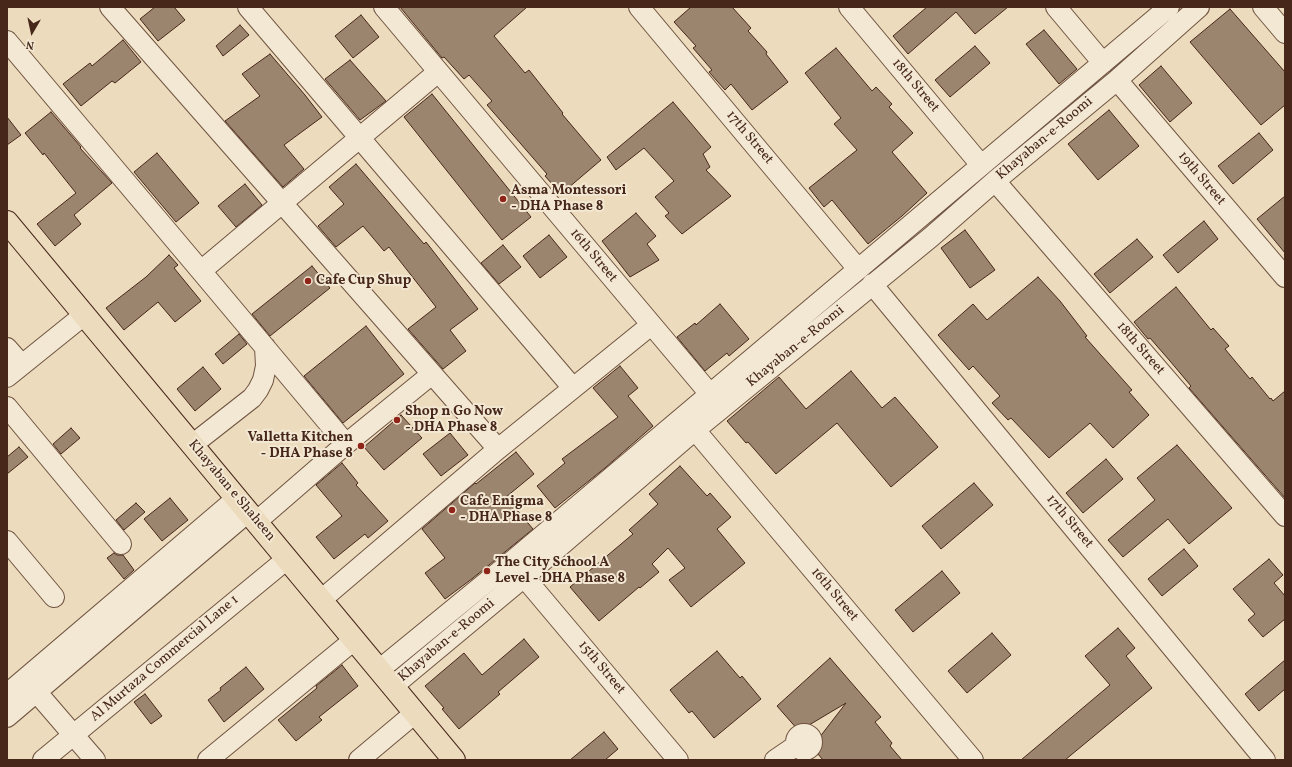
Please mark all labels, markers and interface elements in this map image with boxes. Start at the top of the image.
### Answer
north arrow [12,12,52,52]
text: N [25,36,35,52]
street label: 18th Street [888,56,942,116]
street label: Khayaban-e-Roomi [993,94,1097,184]
street label: 17th Street [722,108,776,168]
street label: 19th Street [1174,149,1228,209]
place label: Asma Montessori - DHA Phase 8 [511,183,626,216]
marker: Asma Montessori - DHA Phase 8 [498,194,508,204]
street label: 16th Street [566,226,620,286]
place label: Cafe Cup Shup [316,273,411,289]
marker: Cafe Cup Shup [303,276,313,286]
street label: Khayaban-e-Roomi [744,303,848,391]
street label: 18th Street [1112,319,1168,379]
place label: Shop n Go Now - DHA Phase 8 [405,404,503,436]
marker: Shop n Go Now - DHA Phase 8 [392,415,402,425]
place label: Valletta Kitchen - DHA Phase 8 [247,430,353,462]
street label: Khayaban e Shaheen [184,437,278,545]
marker: Valletta Kitchen - DHA Phase 8 [356,441,366,451]
street label: 17th Street [1042,492,1096,552]
place label: Cafe Enigma - DHA Phase 8 [460,494,552,526]
marker: Cafe Enigma - DHA Phase 8 [447,505,457,515]
place label: The City School A Level - DHA Phase 8 [495,555,625,588]
street label: 16th Street [807,565,861,625]
marker: The City School A Level - DHA Phase 8 [482,566,492,576]
street label: Al Murtaza Commercial Lane 1 [87,592,243,726]
street label: Khayaban-e-Roomi [395,596,499,686]
street label: 15th Street [574,638,628,698]

